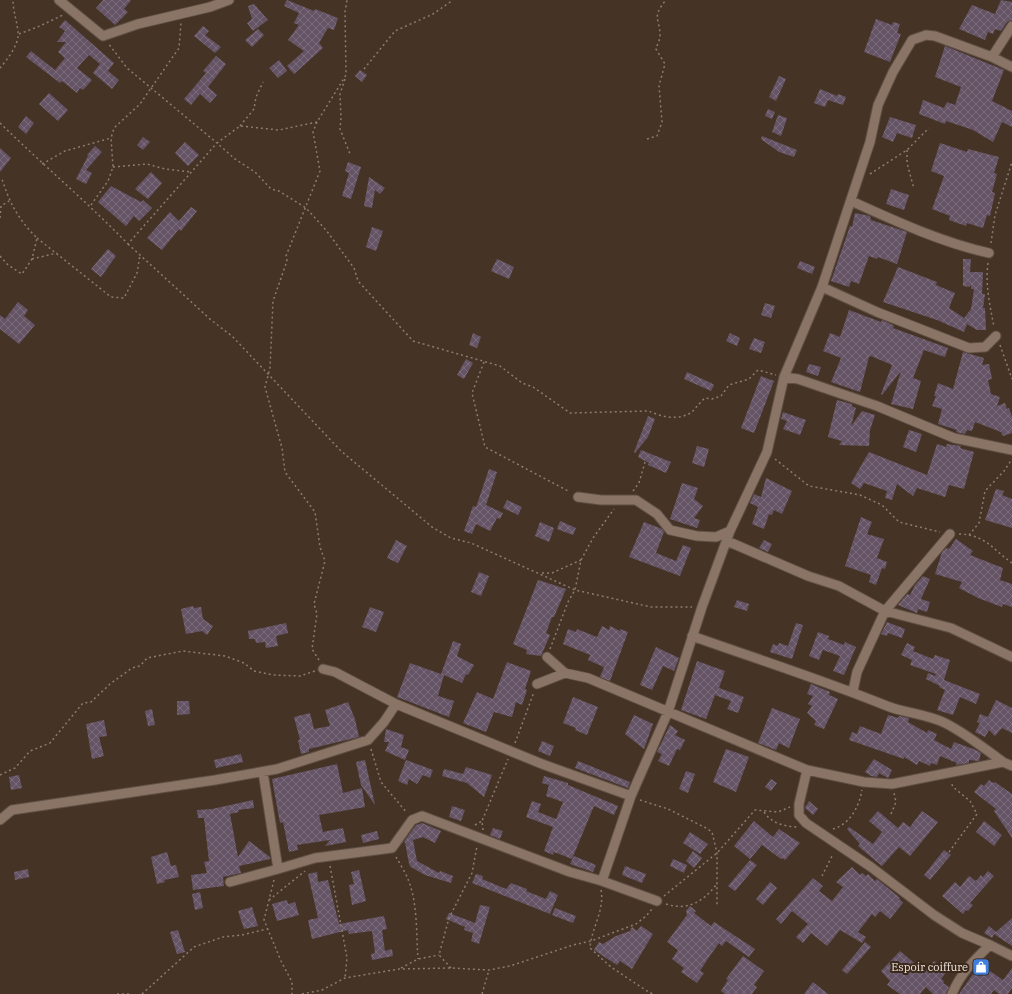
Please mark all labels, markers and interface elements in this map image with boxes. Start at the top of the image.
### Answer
shop icon: Espoir coiffure [971,957,991,977]
place label: Espoir coiffure [891,960,968,974]

